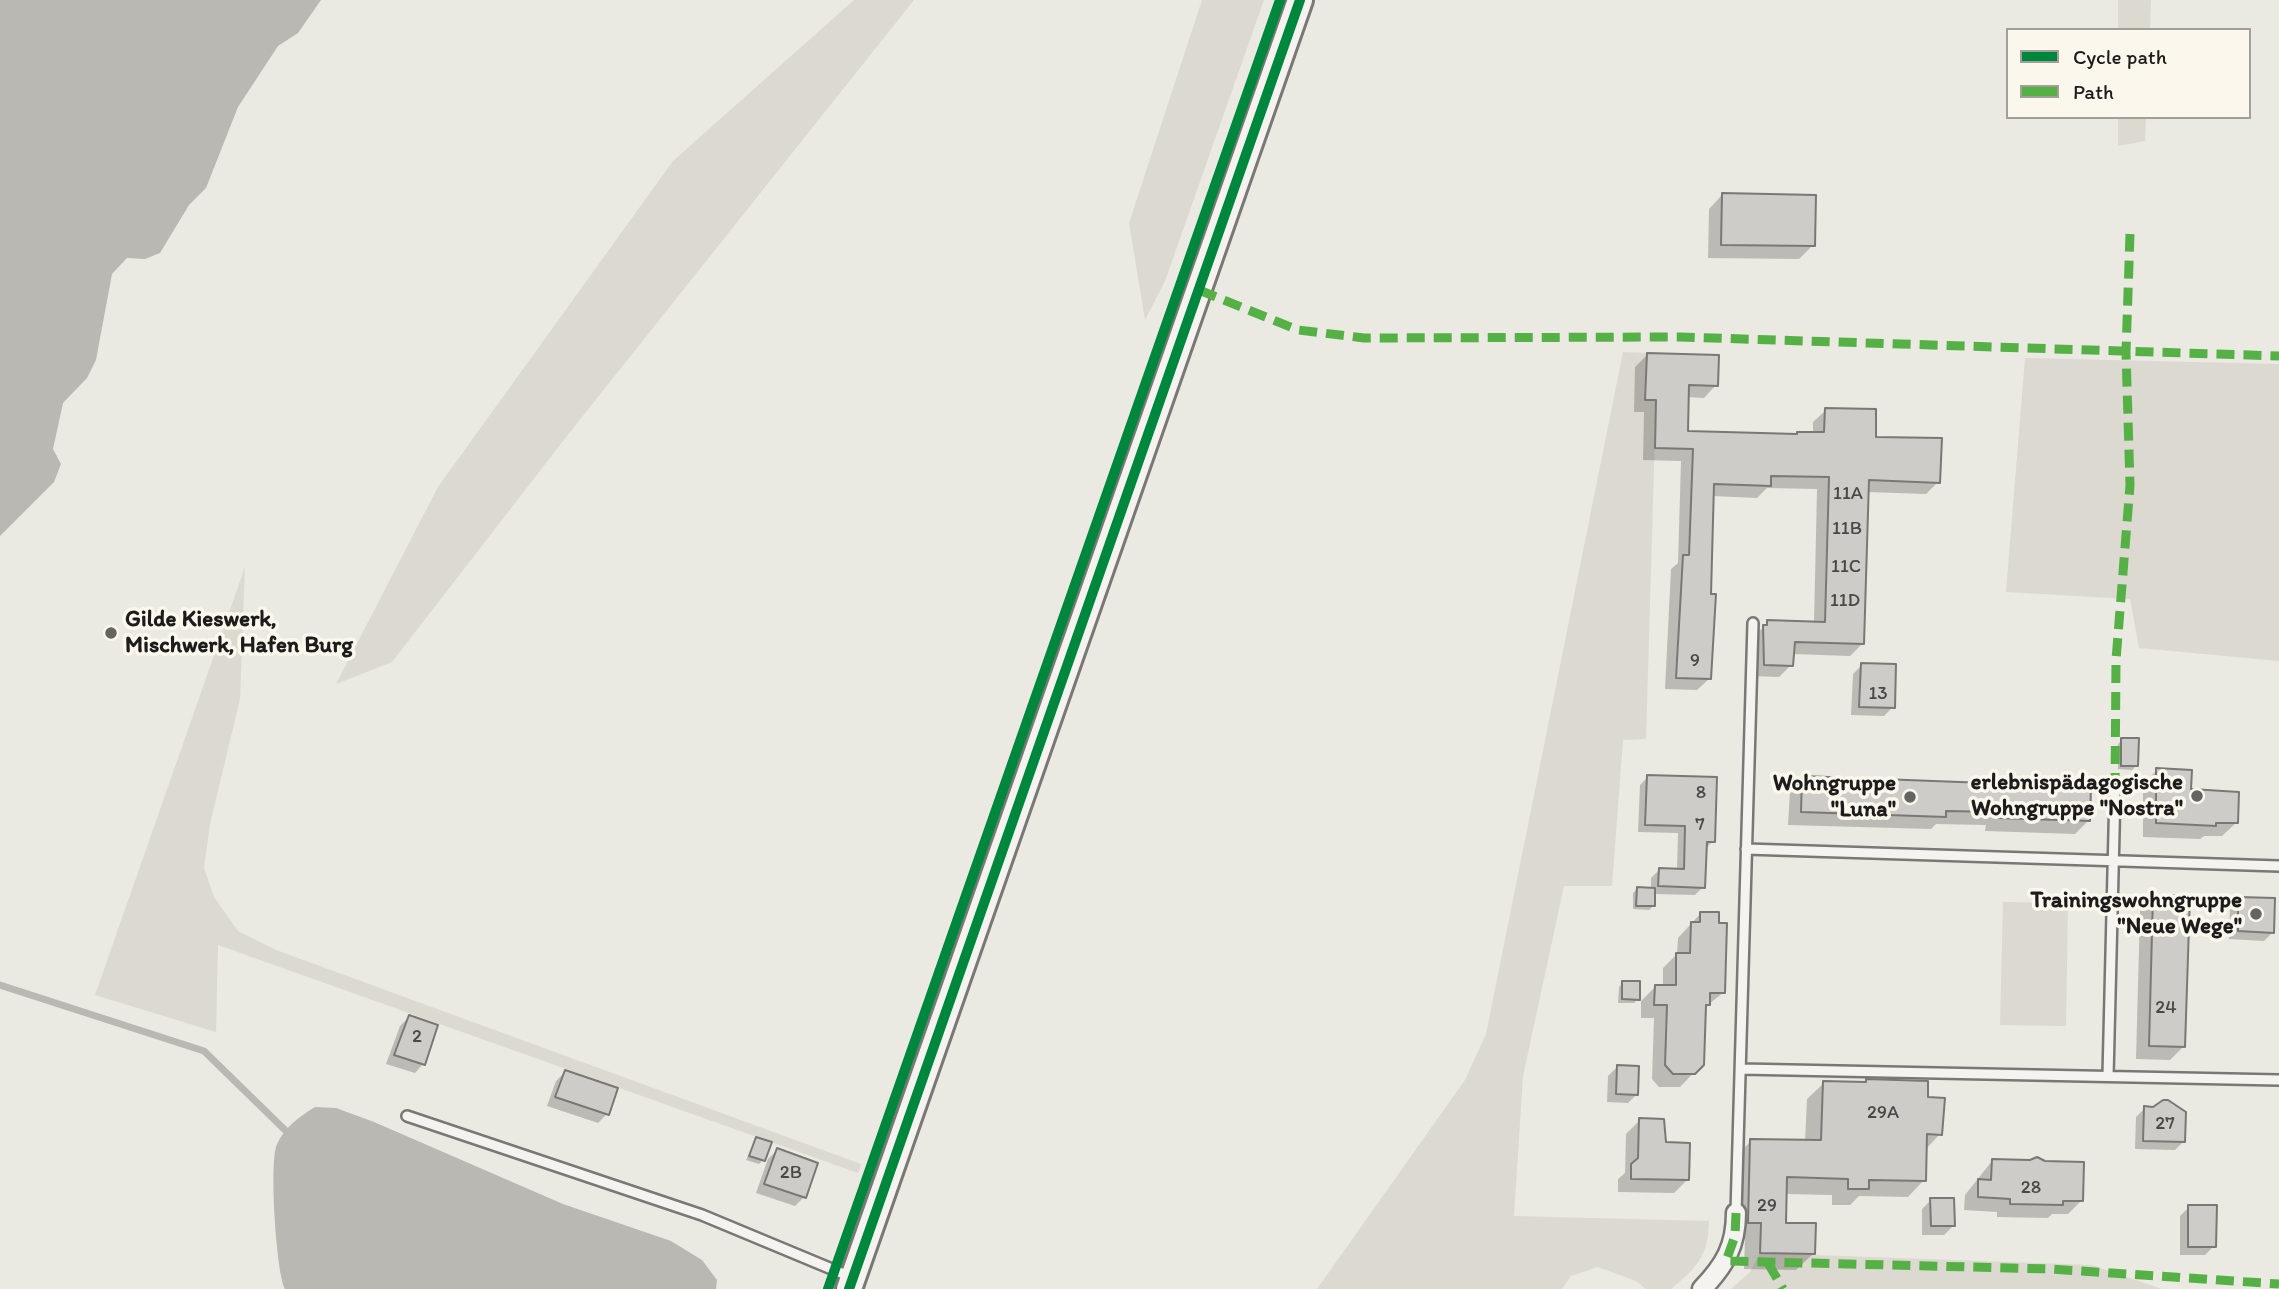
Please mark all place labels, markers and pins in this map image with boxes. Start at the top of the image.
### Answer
place label: Gilde Kieswerk, Mischwerk, Hafen Burg [125,606,353,660]
marker: Gilde Kieswerk, Mischwerk, Hafen Burg [103,625,119,641]
place label: erlebnispädagogische Wohngruppe "Nostra" [1971,769,2183,823]
place label: Wohngruppe "Luna" [1773,770,1896,824]
marker: erlebnispädagogische Wohngruppe "Nostra" [2189,788,2205,804]
marker: Wohngruppe "Luna" [1902,789,1918,805]
place label: Trainingswohngruppe "Neue Wege" [2030,887,2242,941]
marker: Trainingswohngruppe "Neue Wege" [2248,906,2264,922]

